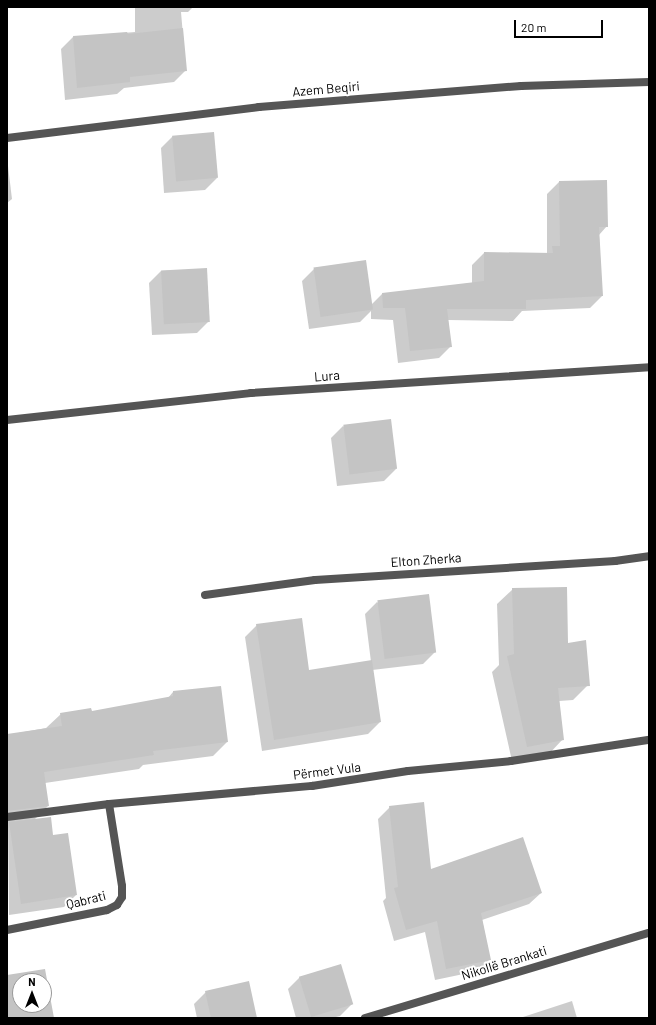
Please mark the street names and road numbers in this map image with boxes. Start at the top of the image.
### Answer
street label: Azem Beqiri [292,78,360,100]
street label: Lura [314,367,340,385]
street label: Elton Zherka [390,550,462,570]
street label: Përmet Vula [292,759,362,783]
street label: Qabrati [64,888,108,912]
street label: Nikollë Brankati [459,943,549,983]

